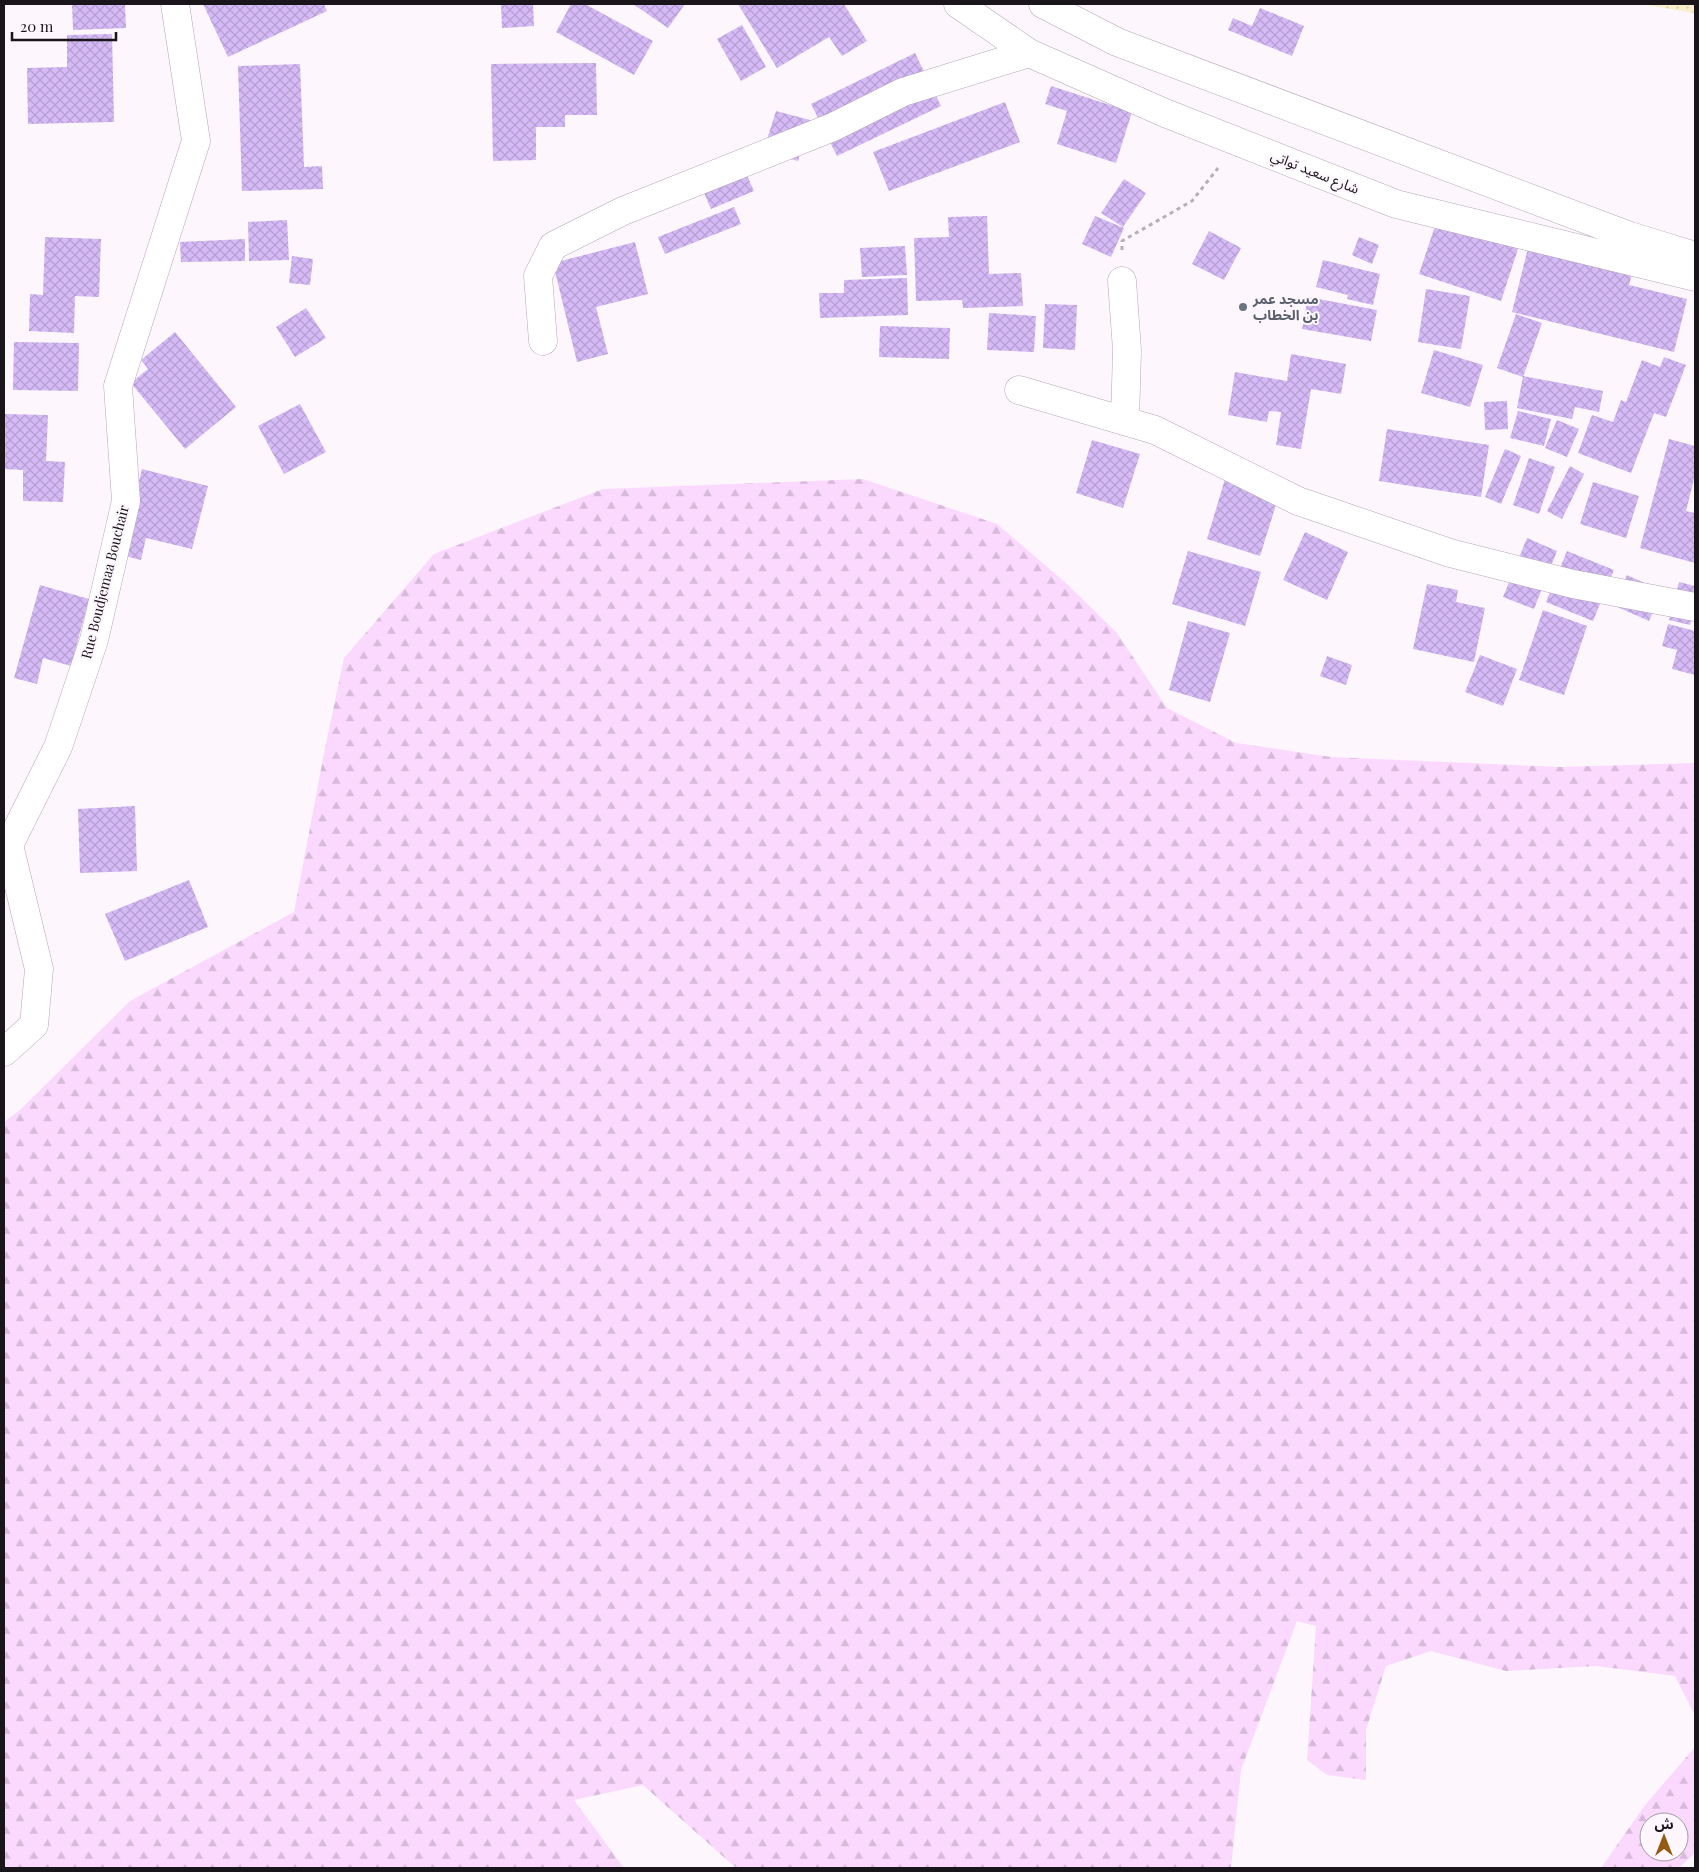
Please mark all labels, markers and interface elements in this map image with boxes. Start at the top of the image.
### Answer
scale bar [12,10,116,42]
text: 20 m [20,16,54,36]
street label: شارع سعيد تواتي [1267,145,1362,200]
place label: مسجد عمر بن الخطاب [1252,289,1319,324]
marker: مسجد عمر بن الخطاب [1237,301,1249,313]
street label: Rue Boudjemaa Bouchair [76,502,133,661]
north arrow [1639,1812,1689,1862]
text: ش [1654,1814,1674,1833]

